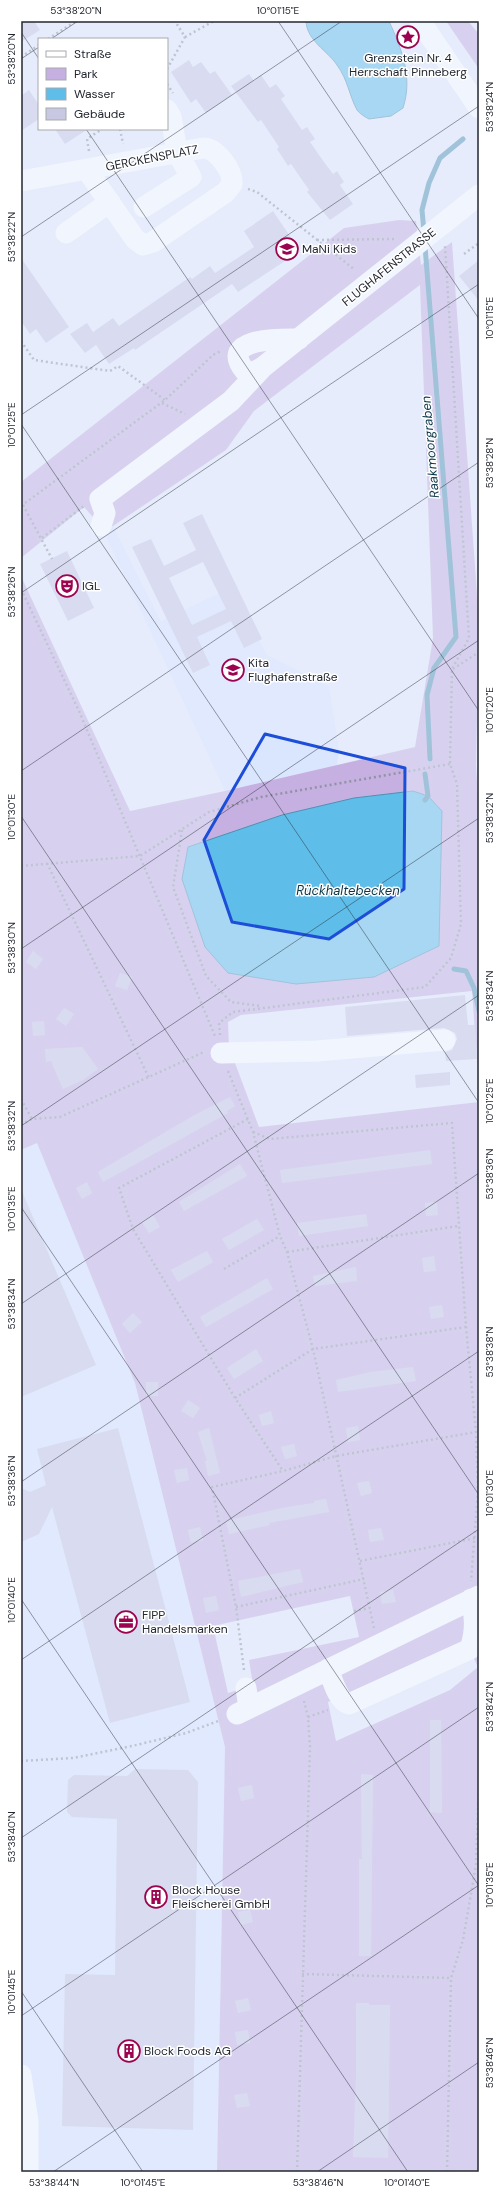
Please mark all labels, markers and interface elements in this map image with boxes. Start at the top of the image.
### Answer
text: 53°38'20"N [50,4,102,17]
text: 10°01'15"E [257,4,300,17]
place icon: Grenzstein Nr. 4 Herrschaft Pinneberg [395,24,421,50]
text: 53°38'20"N [5,33,18,85]
legend [38,38,168,130]
text: Straße [74,46,111,62]
place label: Grenzstein Nr. 4 Herrschaft Pinneberg [349,50,467,80]
text: Park [74,66,98,82]
text: 53°38'24"N [483,82,496,132]
text: Wasser [74,86,115,102]
text: Gebäude [74,106,125,122]
street label: GERCKENSPLATZ [104,141,200,175]
text: 53°38'22"N [5,212,18,262]
street label: FLUGHAFENSTRASSE [339,224,439,310]
school or university icon: MaNi Kids [274,236,300,262]
place label: MaNi Kids [302,241,356,257]
text: 10°01'15"E [483,296,496,339]
water label: Raakmoorgraben [417,395,443,499]
text: 10°01'25"E [5,402,18,448]
text: 53°38'28"N [483,438,496,488]
text: 53°38'26"N [5,566,18,617]
theatre icon: IGL [54,573,80,599]
place label: IGL [82,578,100,594]
place label: Kita Flughafenstraße [248,655,338,685]
school or university icon: Kita Flughafenstraße [220,657,246,683]
text: 10°01'20"E [483,687,496,733]
text: 53°38'32"N [483,793,496,843]
text: 10°01'30"E [5,794,18,840]
water label: Rückhaltebecken [296,882,400,899]
text: 53°38'30"N [5,922,18,974]
text: 53°38'34"N [483,971,496,1021]
text: 10°01'25"E [483,1078,496,1124]
text: 53°38'32"N [5,1101,18,1151]
text: 53°38'36"N [483,1148,496,1200]
text: 10°01'35"E [5,1186,18,1232]
text: 53°38'34"N [5,1279,18,1329]
text: 53°38'38"N [483,1327,496,1377]
text: 53°38'36"N [5,1455,18,1507]
text: 10°01'30"E [483,1470,496,1516]
text: 10°01'40"E [5,1577,18,1623]
place label: FIPP Handelsmarken [142,1607,228,1637]
office icon: FIPP Handelsmarken [113,1609,139,1635]
text: 53°38'42"N [483,1682,496,1732]
text: 53°38'40"N [5,1811,18,1863]
text: 10°01'35"E [483,1862,496,1908]
place label: Block House Fleischerei GmbH [172,1882,270,1912]
building icon: Block House Fleischerei GmbH [143,1884,169,1910]
text: 10°01'45"E [5,1969,18,2014]
building icon: Block Foods AG [116,2038,142,2064]
text: 53°38'46"N [483,2038,496,2088]
place label: Block Foods AG [144,2043,231,2059]
text: 53°38'44"N [29,2176,79,2189]
text: 10°01'45"E [121,2176,166,2189]
text: 53°38'46"N [293,2176,343,2189]
text: 10°01'40"E [384,2176,430,2189]

